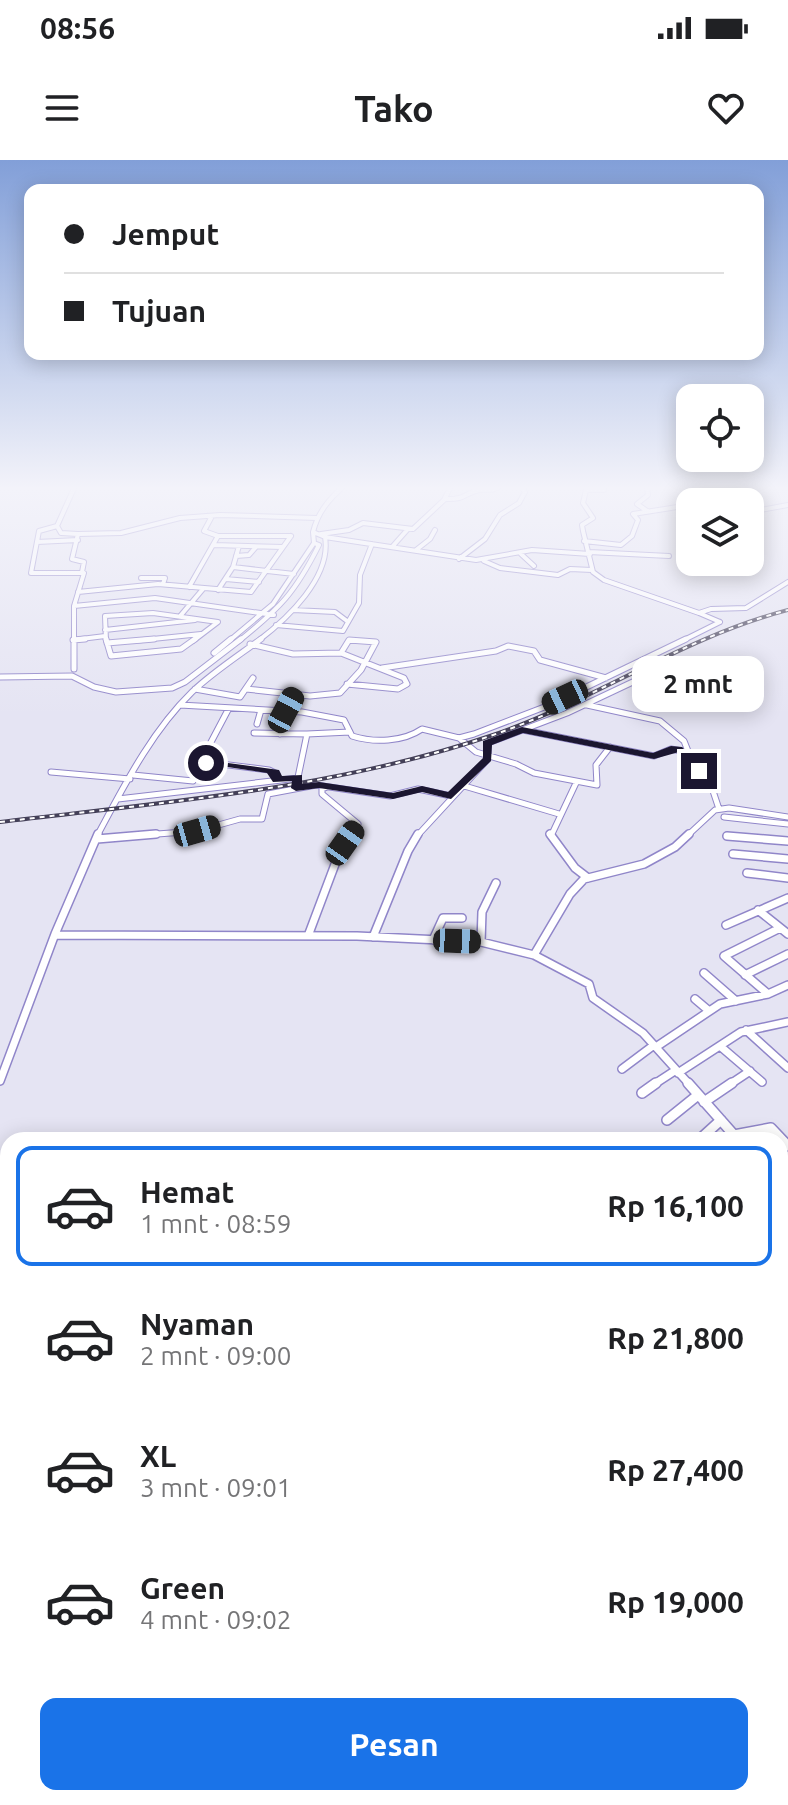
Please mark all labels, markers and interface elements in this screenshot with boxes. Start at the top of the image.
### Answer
text: 08:56 [40,11,115,45]
icon: menu [40,86,84,130]
icon: heart [704,86,748,130]
text: Tako [354,88,434,129]
text: Jemput [112,217,219,251]
text: Tujuan [112,294,206,328]
map controls [676,384,764,576]
button: locate [676,384,764,472]
button: layers [676,488,764,576]
callout: 2 mnt [633,655,765,711]
text: 2 mnt [663,669,733,698]
car [538,676,592,718]
car [264,683,308,737]
route start [188,745,224,781]
route end [681,753,717,789]
car [171,813,223,849]
car [321,816,369,870]
car [433,928,481,954]
icon: car [44,1170,116,1242]
text: Hemat [140,1175,234,1209]
text: Rp 16,100 [607,1189,744,1223]
text: 1 mnt · 08:59 [140,1209,291,1238]
icon: car [44,1302,116,1374]
text: Nyaman [140,1307,254,1341]
text: Rp 21,800 [607,1321,744,1355]
text: 2 mnt · 09:00 [140,1341,291,1370]
icon: car [44,1434,116,1506]
text: XL [140,1439,176,1473]
text: Rp 27,400 [607,1453,744,1487]
text: 3 mnt · 09:01 [140,1473,291,1502]
icon: car [44,1566,116,1638]
text: Green [140,1571,225,1605]
text: Rp 19,000 [607,1585,744,1619]
text: 4 mnt · 09:02 [140,1605,291,1634]
button: Pesan [40,1698,748,1790]

